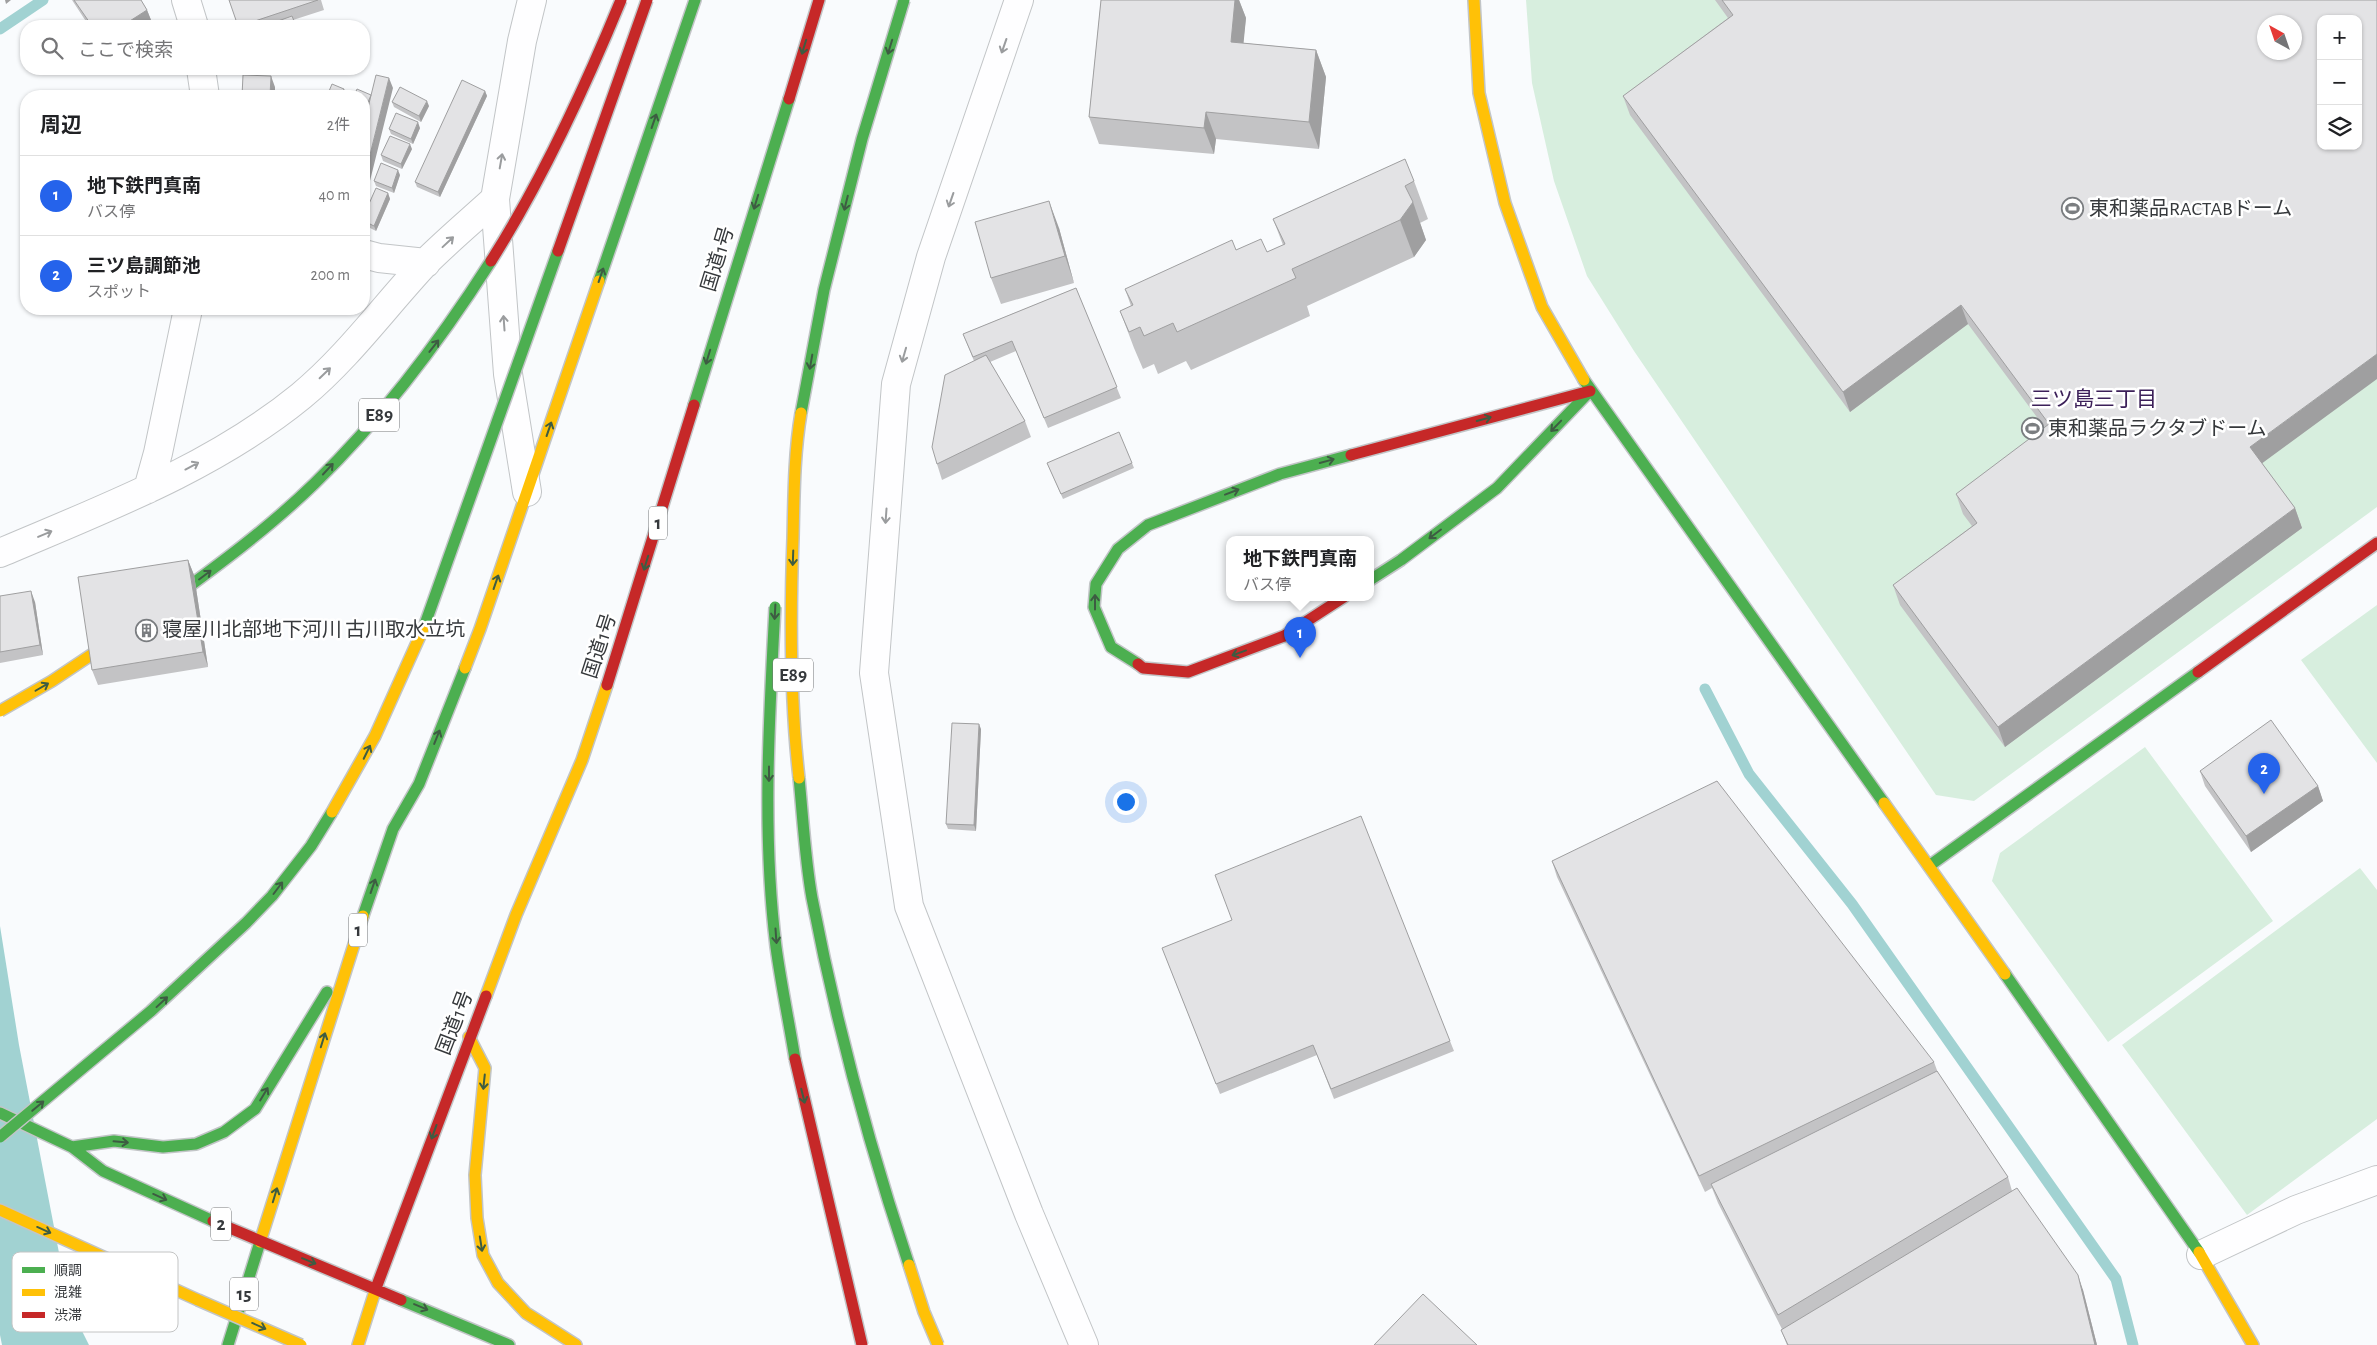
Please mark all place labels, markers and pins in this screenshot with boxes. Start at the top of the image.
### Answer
sports icon: 東和薬品RACTABドーム [2061,197,2085,221]
place label: 東和薬品RACTABドーム [2089,198,2292,219]
sports icon: 東和薬品ラクタブドーム [2020,417,2044,441]
place label: 東和薬品ラクタブドーム [2048,417,2267,439]
pin: 1 [1284,617,1316,658]
building icon: 寝屋川北部地下河川 古川取水立坑 [134,618,158,642]
place label: 寝屋川北部地下河川 古川取水立坑 [162,619,465,640]
pin: 2 [2248,753,2280,794]

